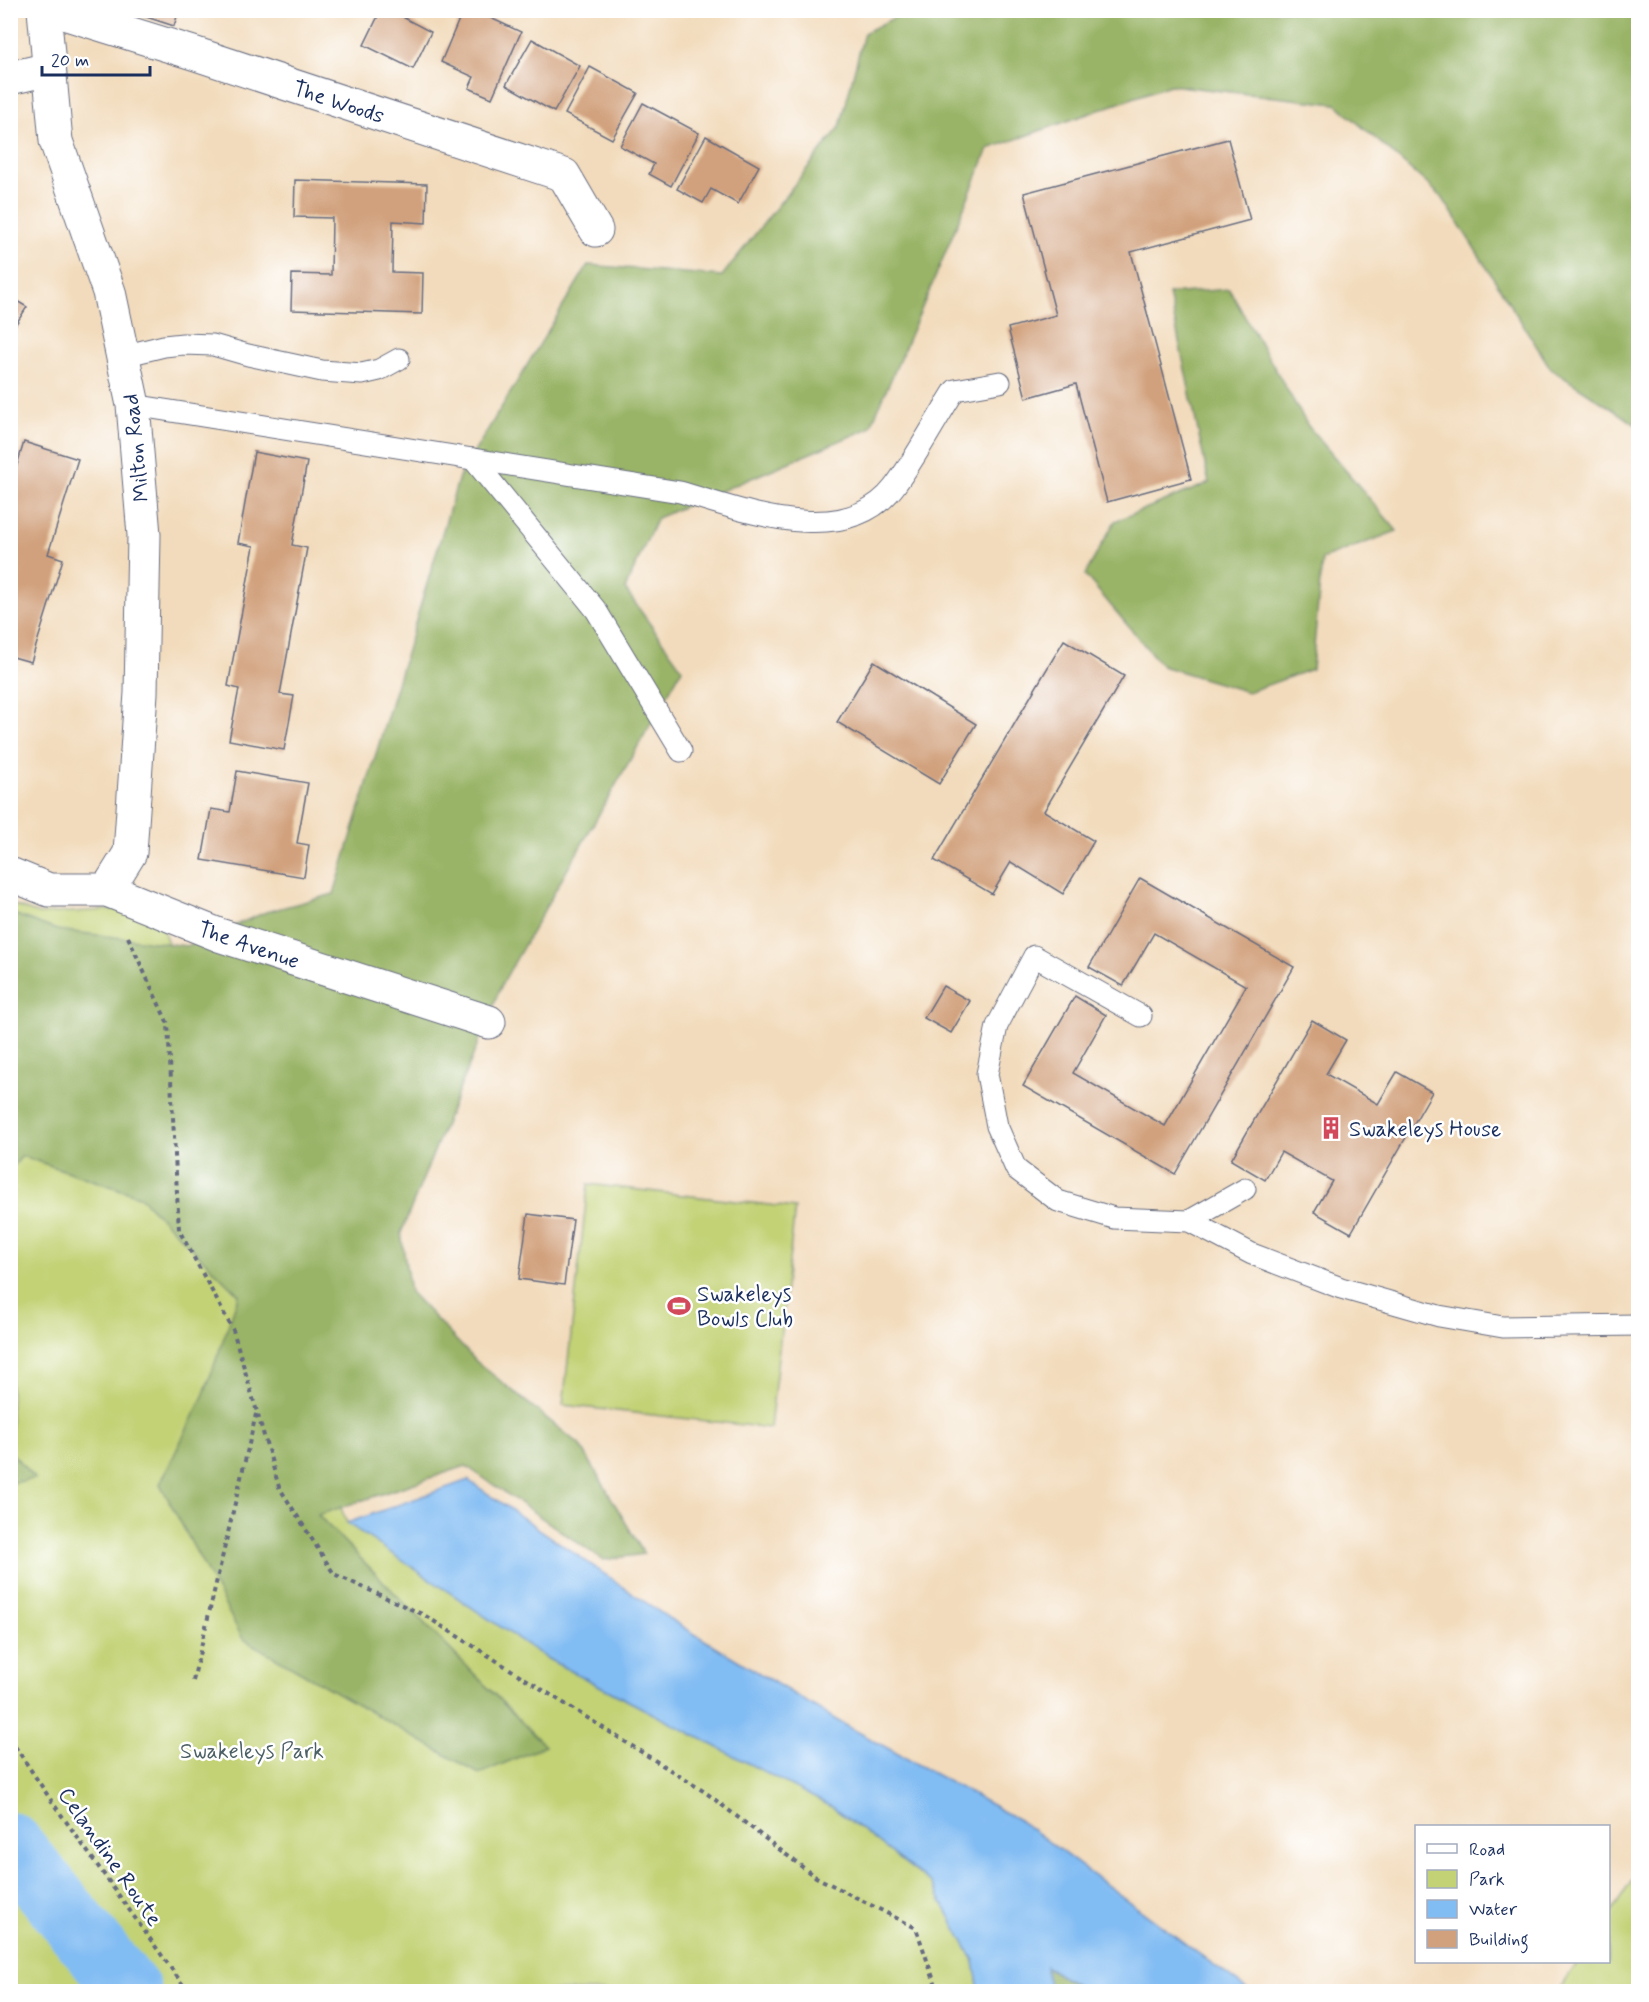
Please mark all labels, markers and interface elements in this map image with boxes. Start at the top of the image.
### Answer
scale bar [42,39,150,77]
text: 20 m [51,49,89,73]
street label: The Woods [289,75,388,131]
street label: Milton Road [117,392,157,503]
street label: The Avenue [194,915,303,976]
building icon: Swakeleys House [1318,1115,1344,1141]
place label: Swakeleys House [1349,1116,1501,1144]
place label: Swakeleys Bowls Club [697,1281,793,1334]
sports icon: Swakeleys Bowls Club [666,1293,692,1319]
park label: Swakeleys Park [180,1738,324,1766]
street label: Celandine Route [51,1782,168,1932]
legend [1415,1825,1610,1963]
text: Road [1469,1838,1505,1862]
text: Park [1469,1868,1505,1892]
text: Water [1469,1898,1518,1922]
text: Building [1469,1928,1529,1954]

